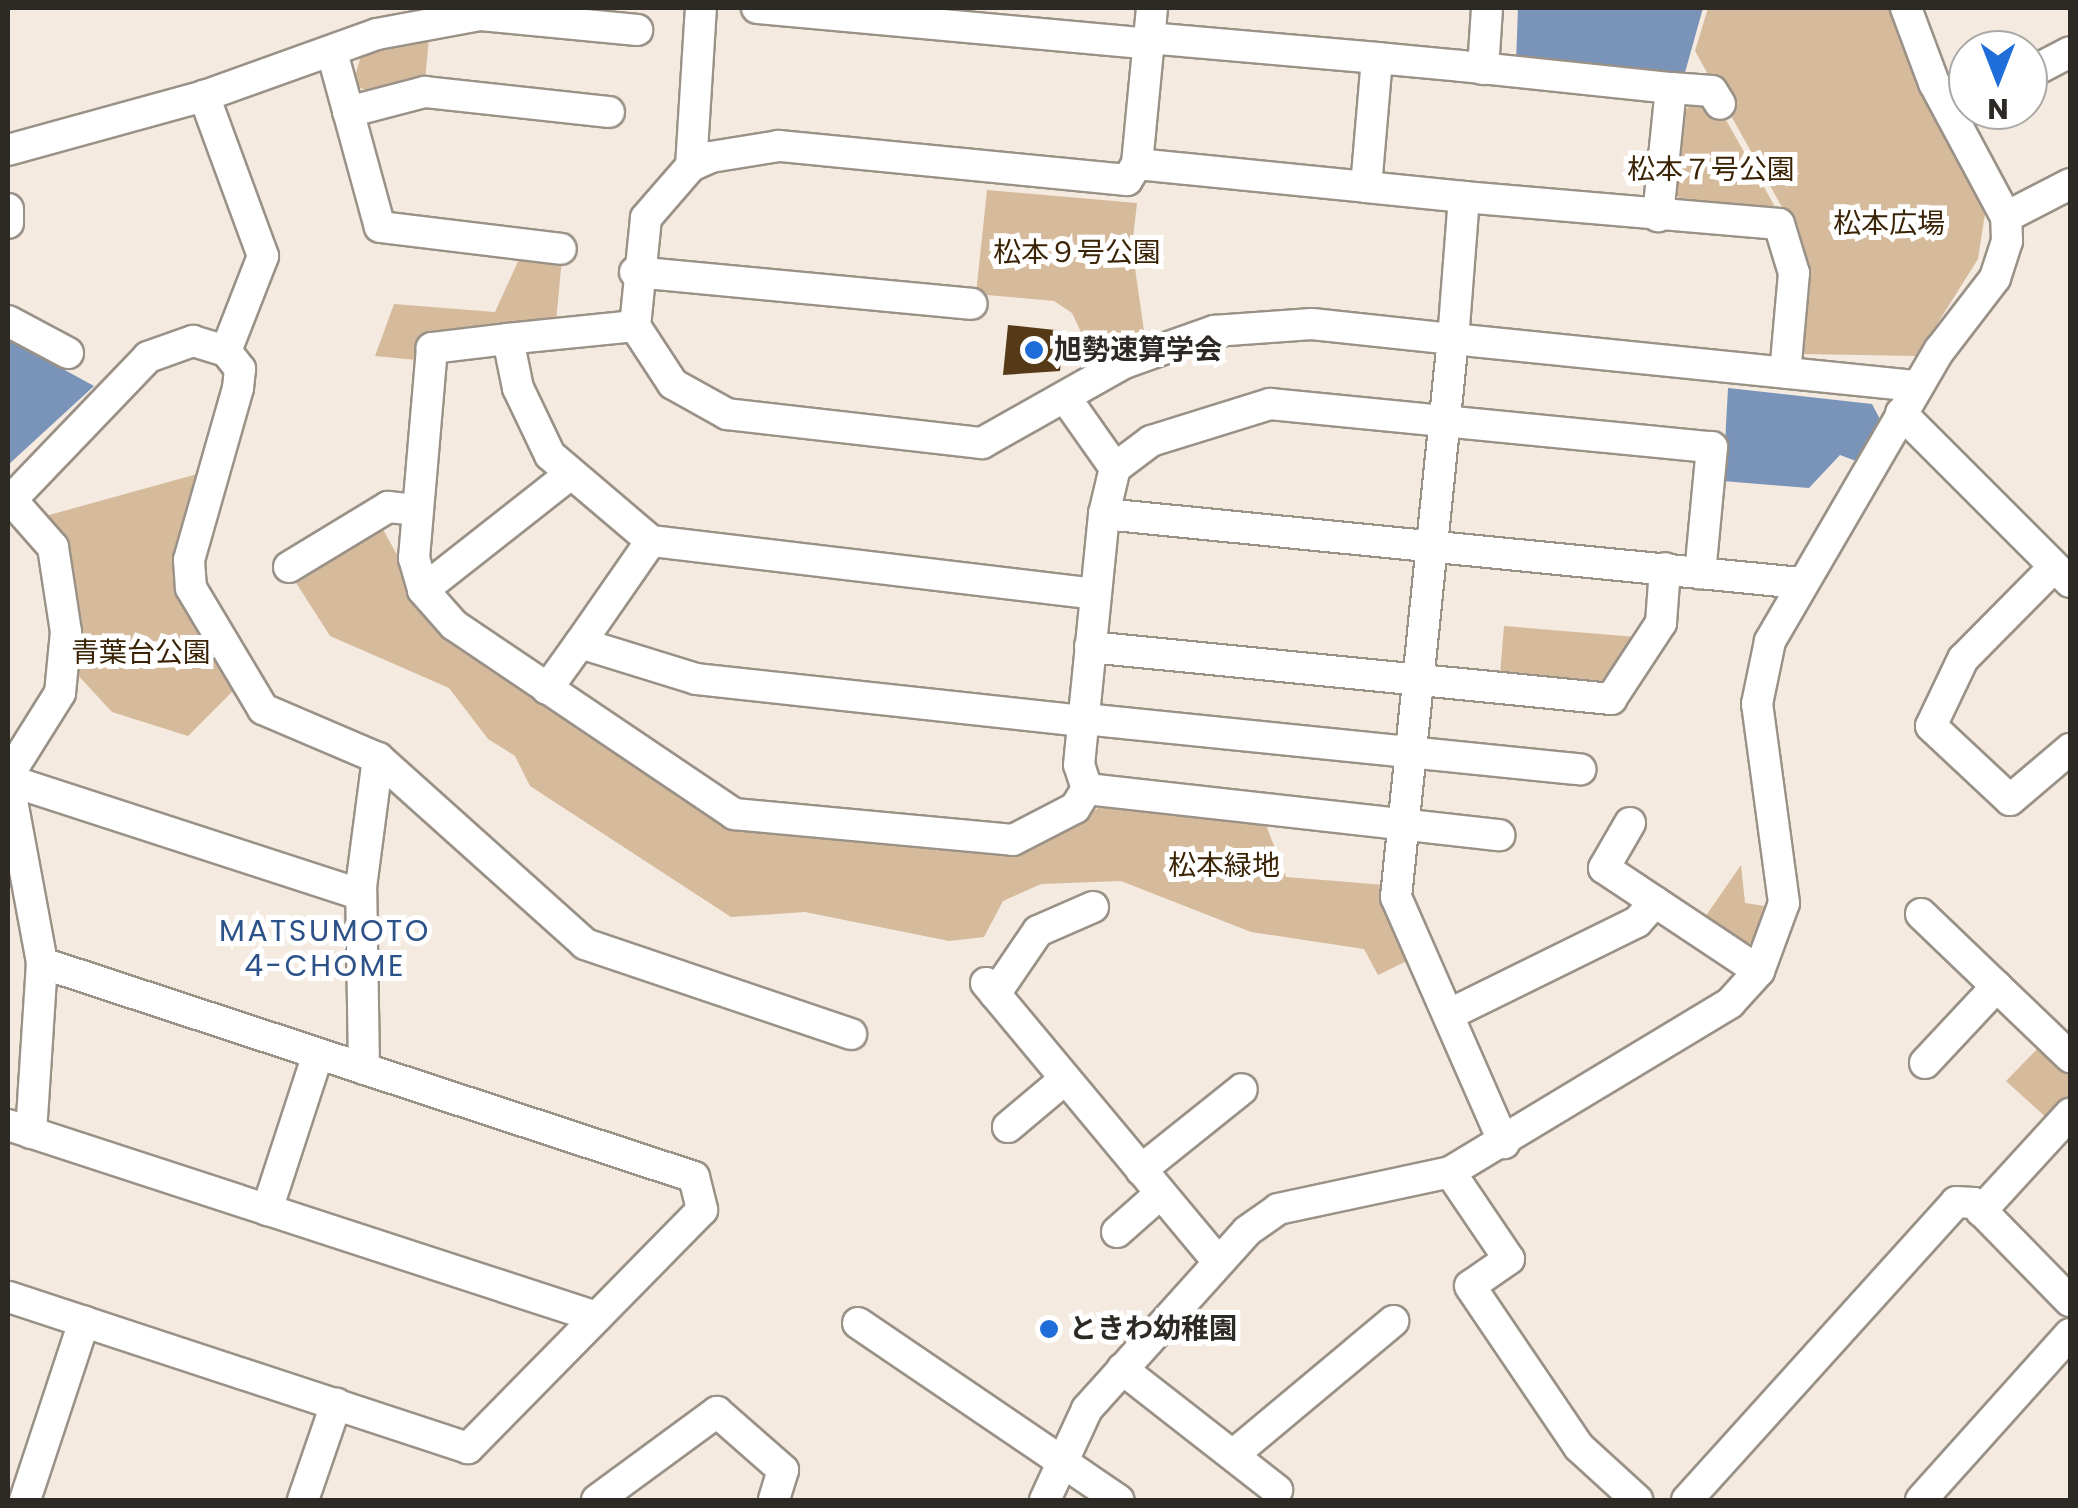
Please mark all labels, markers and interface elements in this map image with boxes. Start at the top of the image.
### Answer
north arrow [1948,30,2048,130]
text: N [1987,89,2009,128]
park label: 松本７号公園 [1627,153,1795,187]
park label: 松本広場 [1833,207,1945,241]
park label: 松本９号公園 [993,236,1161,270]
place label: 旭勢速算学会 [1054,333,1222,367]
marker: 旭勢速算学会 [1023,339,1045,361]
park label: 青葉台公園 [71,636,211,670]
park label: 松本緑地 [1168,849,1280,883]
district label: MATSUMOTO 4-CHOME [219,913,431,984]
place label: ときわ幼稚園 [1069,1312,1237,1346]
marker: ときわ幼稚園 [1038,1318,1060,1340]

